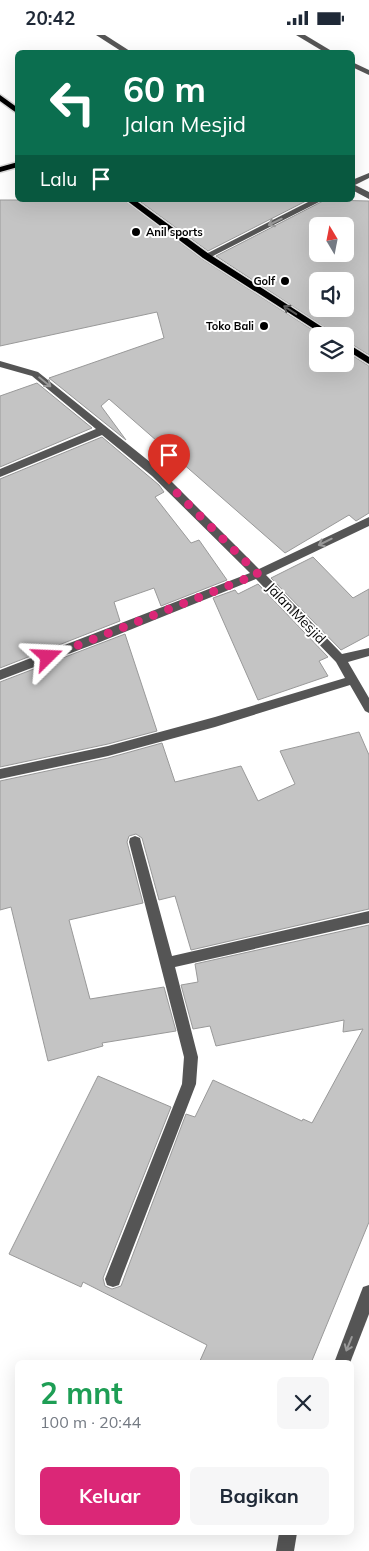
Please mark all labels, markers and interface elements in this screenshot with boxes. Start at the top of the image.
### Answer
text: 20:42 [25,6,75,30]
text: 60 m [123,67,206,111]
icon: left [40,70,105,135]
text: Jalan Mesjid [123,110,246,138]
icon: arrive [87,165,115,193]
text: Lalu [40,167,77,191]
one-way arrow [268,217,283,227]
north arrow [309,217,354,263]
map controls [309,217,354,372]
place label: Anil sports [146,225,203,239]
marker: Anil sports [130,226,142,238]
button: sound [309,272,354,317]
place label: Golf [253,274,276,288]
marker: Golf [279,275,291,287]
one-way arrow [283,305,297,315]
place label: Toko Bali [206,319,254,333]
marker: Toko Bali [258,320,270,332]
button: layers [309,327,354,372]
one-way arrow [38,376,51,387]
pin [148,434,190,485]
icon: arrive [155,441,183,469]
one-way arrow [318,538,333,547]
street label: Jalan Mesjid [262,579,330,647]
position arrow [21,630,73,682]
one-way arrow [344,1336,353,1351]
text: 2 mnt [40,1374,123,1412]
button: close [277,1377,329,1429]
text: 100 m · 20:44 [40,1412,141,1432]
button: Keluar [40,1467,180,1525]
button: Bagikan [190,1467,329,1525]

